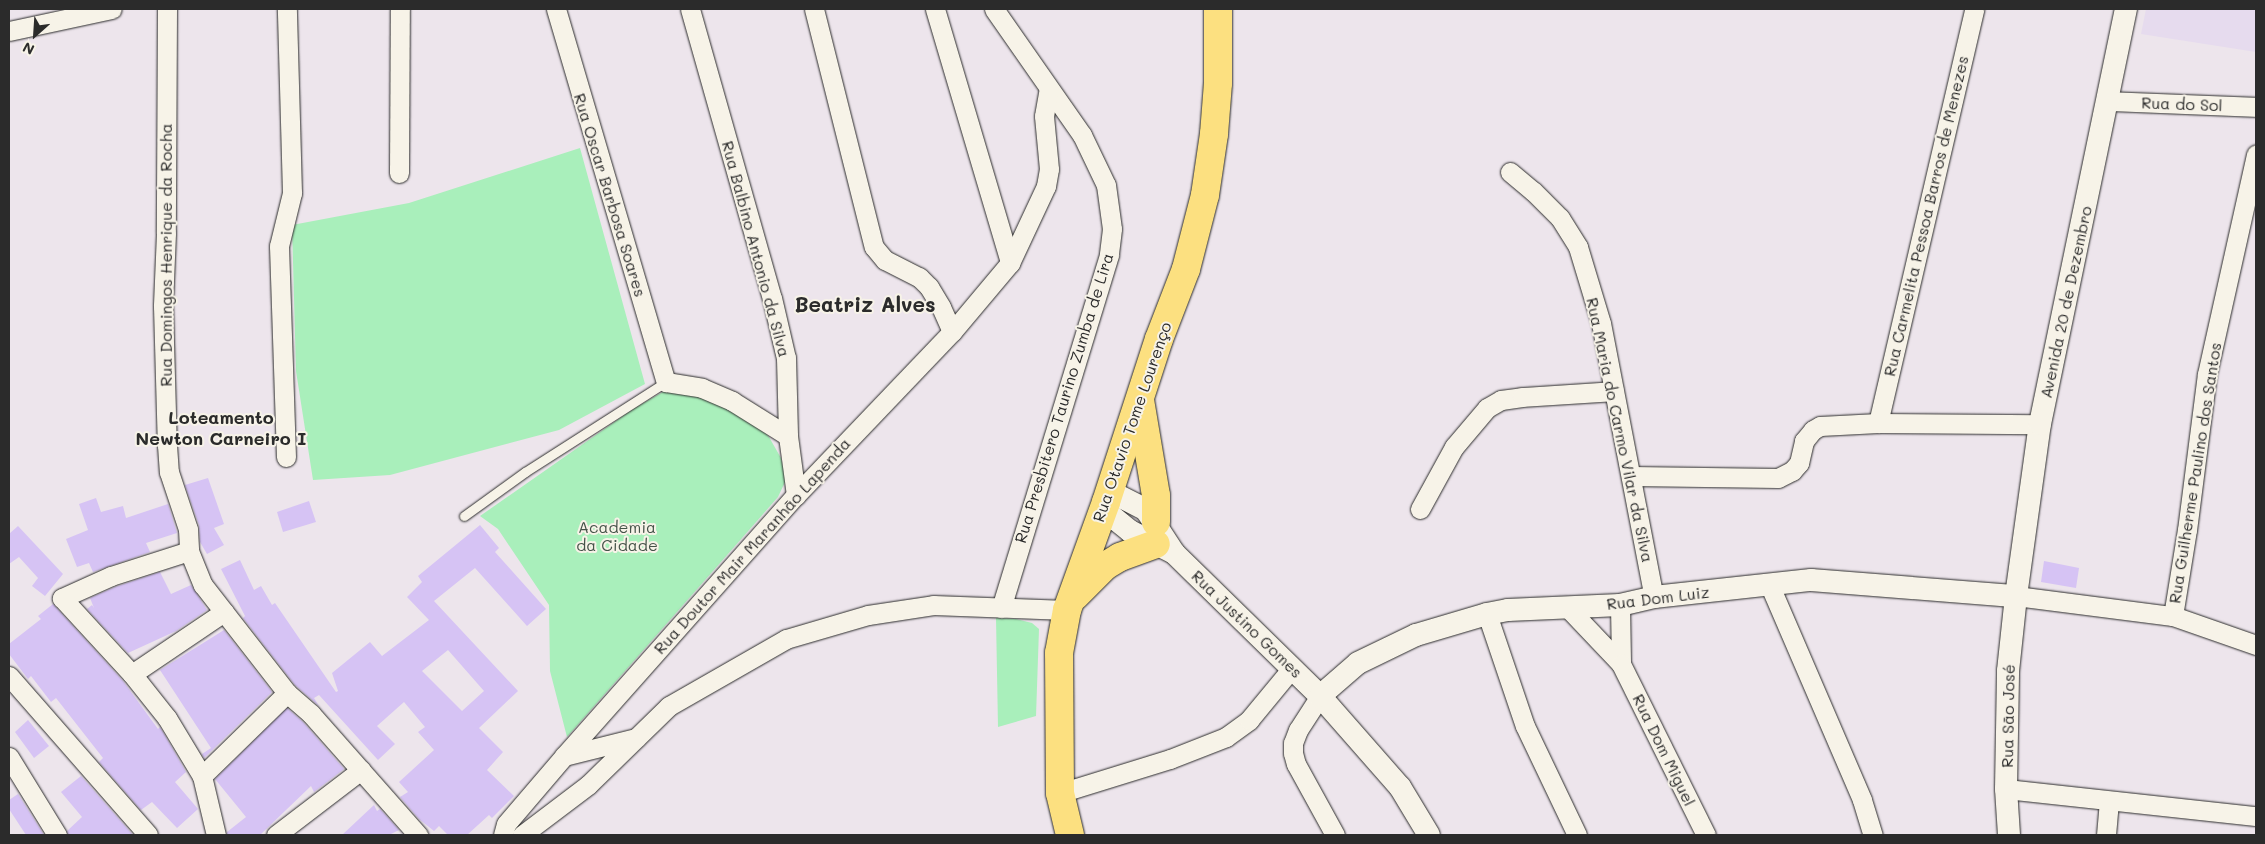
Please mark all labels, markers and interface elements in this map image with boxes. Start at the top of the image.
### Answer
north arrow [10,10,60,60]
text: N [19,38,37,60]
street label: Rua Carmelita Pessoa Barros de Menezes [1880,54,1972,378]
street label: Rua Oscar Barbosa Soares [570,91,650,299]
street label: Rua do Sol [2141,93,2223,115]
street label: Rua Domingos Henrique da Rocha [156,123,176,387]
street label: Rua Balbino Antonio da Silva [718,139,794,359]
street label: Avenida 20 de Dezembro [2036,204,2096,400]
street label: Rua Presbitero Taurino Zumba de Lira [1011,251,1117,545]
district label: Beatriz Alves [794,291,936,317]
street label: Rua Maria do Carmo Vilar da Silva [1583,296,1657,564]
street label: Rua Otavio Tome Lourenço [1089,319,1175,525]
street label: Rua Guilherme Paulino dos Santos [2165,341,2225,605]
district label: Loteamento Newton Carneiro I [136,407,306,449]
street label: Rua Doutor Mair Maranhão Lapenda [650,434,854,658]
park label: Academia da Cidade [576,517,658,555]
street label: Rua Justino Gomes [1188,566,1306,682]
street label: Rua Dom Luiz [1606,582,1710,614]
street label: Rua São José [1997,664,2019,768]
street label: Rua Dom Miguel [1629,691,1699,809]

